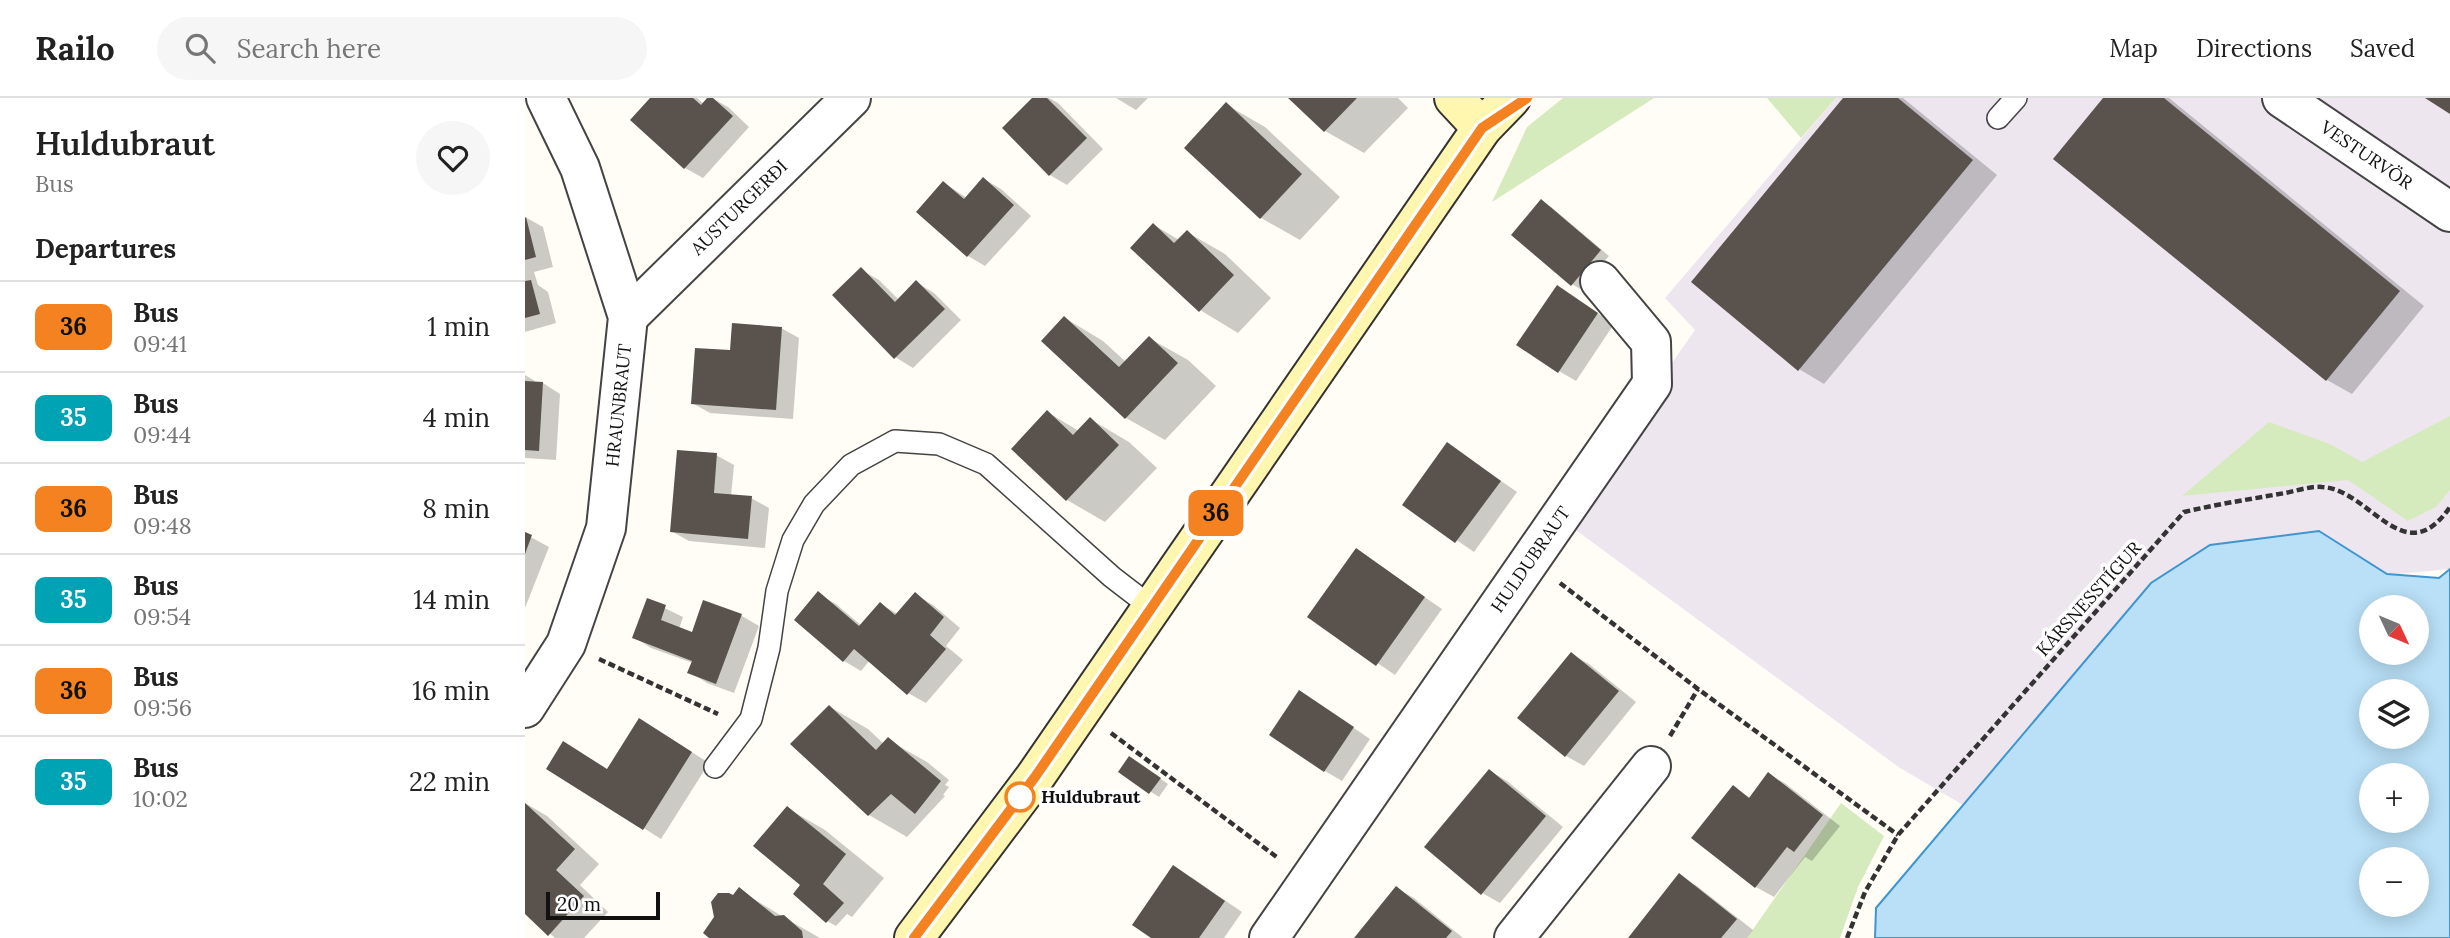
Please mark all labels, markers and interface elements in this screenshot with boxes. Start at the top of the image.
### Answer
search box [157,17,647,80]
text: Railo [35,27,115,69]
icon: search [181,29,219,67]
text: Search here [237,32,381,65]
text: Map [2109,33,2158,64]
text: Directions [2196,33,2312,64]
text: Saved [2350,33,2415,64]
street label: VESTURVÖR [2315,115,2418,195]
button: heart [416,121,490,195]
text: Huldubraut [35,122,215,164]
street label: AUSTURGERÐI [685,155,792,261]
text: Bus [35,169,74,198]
text: Departures [35,232,176,265]
text: Bus [133,296,179,329]
text: 1 min [427,310,490,343]
text: 36 [60,311,87,342]
text: 09:41 [133,329,187,358]
street label: HRAUNBRAUT [600,342,636,468]
text: Bus [133,387,179,420]
text: 4 min [423,401,490,434]
text: 35 [60,402,87,433]
text: 09:44 [133,420,191,449]
text: Bus [133,478,179,511]
line badge: 36 [1185,490,1247,536]
text: 8 min [422,492,490,525]
text: 36 [60,493,87,524]
text: 36 [1202,497,1230,528]
street label: HULDUBRAUT [1485,501,1575,617]
text: 09:48 [133,511,192,540]
street label: KÁRSNESSTÍGUR [2031,536,2147,661]
text: Bus [133,569,179,602]
text: 14 min [413,583,490,616]
text: 35 [60,584,87,615]
north arrow [2359,595,2429,665]
map controls [2359,595,2429,917]
text: 09:54 [133,602,191,631]
text: Bus [133,660,179,693]
text: 16 min [412,674,490,707]
text: 36 [60,675,87,706]
button: layers [2359,679,2429,749]
text: 09:56 [133,693,192,722]
text: Bus [133,751,179,784]
button: + [2359,763,2429,833]
text: 22 min [409,765,490,798]
text: 35 [60,766,87,797]
marker: Huldubraut [1005,782,1035,812]
text: 10:02 [133,784,188,813]
place label: Huldubraut [1041,785,1141,808]
button: − [2359,847,2429,917]
scale bar [546,889,660,921]
text: 20 m [557,892,601,916]

